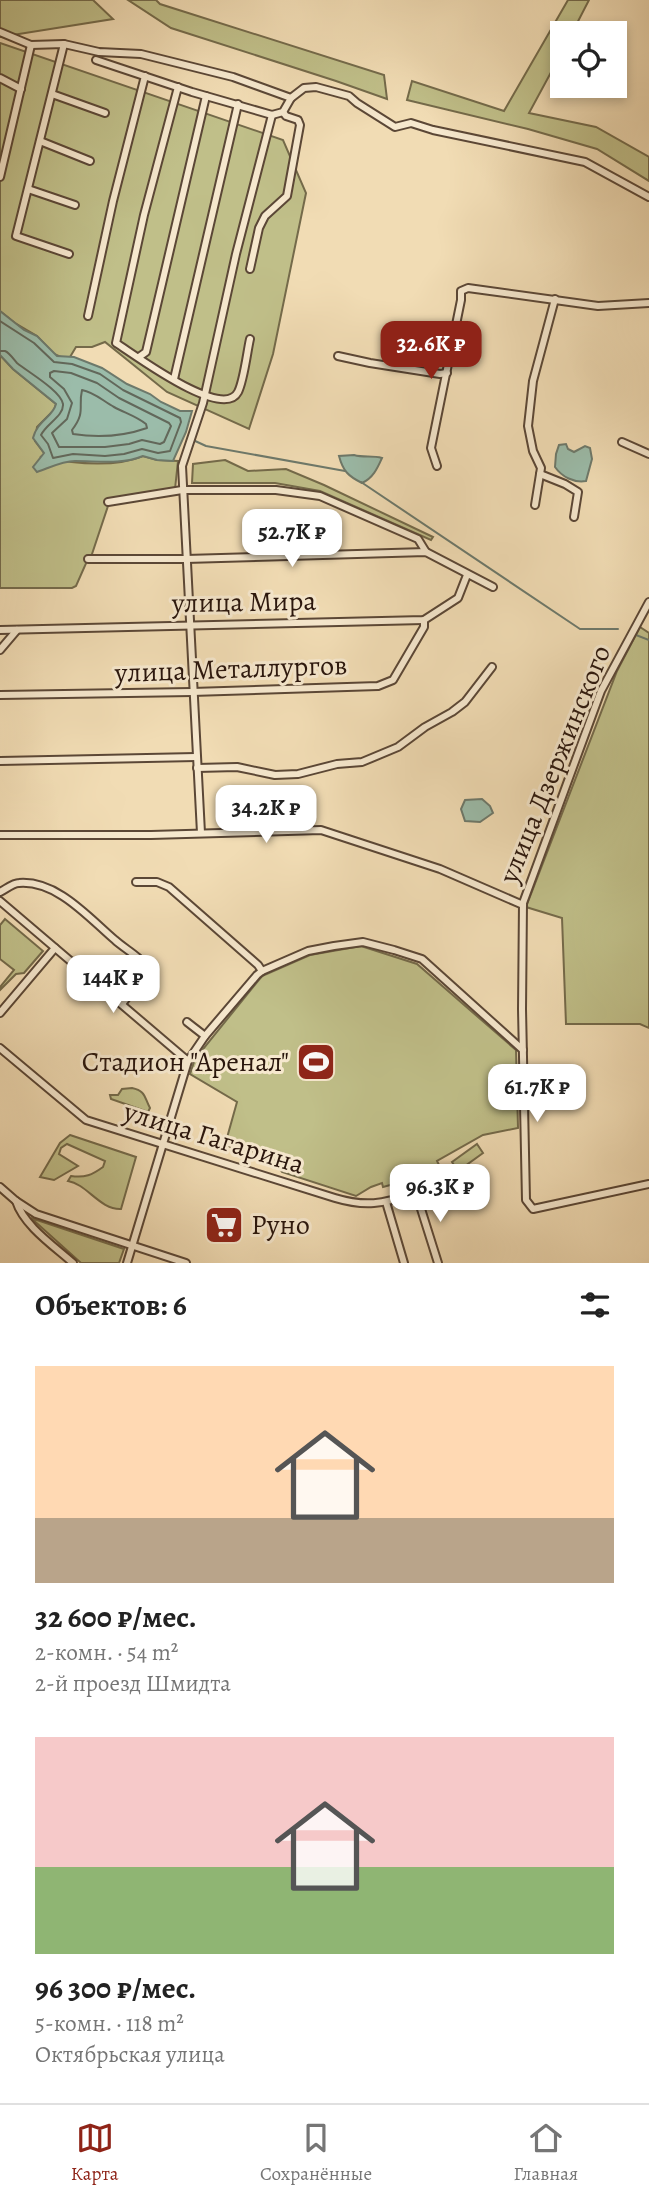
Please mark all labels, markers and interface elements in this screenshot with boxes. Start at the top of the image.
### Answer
map controls [550,21,627,98]
button: locate [550,21,627,98]
pin: 32.6K ₽ [366,322,496,381]
text: 32.6K ₽ [397,328,465,359]
pin: 52.7K ₽ [227,510,357,569]
text: 52.7K ₽ [258,516,326,547]
street label: улица Мира [170,582,317,622]
street label: улица Дзержинского [489,639,620,890]
street label: улица Металлургов [113,646,348,692]
pin: 34.2K ₽ [201,786,331,845]
text: 34.2K ₽ [232,792,300,823]
pin: 144K ₽ [56,956,170,1015]
text: 144K ₽ [83,962,143,993]
sports icon: Стадион "Аренал" [295,1041,337,1083]
place label: Стадион "Аренал" [82,1043,289,1081]
pin: 61.7K ₽ [472,1064,602,1124]
text: 61.7K ₽ [504,1071,570,1102]
street label: улица Гагарина [118,1092,309,1184]
pin: 96.3K ₽ [375,1164,505,1224]
text: 96.3K ₽ [406,1171,474,1202]
supermarket icon: Руно [203,1204,245,1246]
place label: Руно [251,1206,310,1244]
text: Объектов: 6 [35,1285,187,1325]
icon: filters [576,1286,614,1324]
icon: home [262,1412,388,1538]
text: 32 600 ₽/мес. [35,1597,197,1637]
text: 2-комн. · 54 m² [35,1637,178,1668]
text: 2-й проезд Шмидта [35,1668,231,1699]
icon: home [262,1783,388,1909]
text: 96 300 ₽/мес. [35,1968,196,2008]
text: 5-комн. · 118 m² [35,2008,184,2039]
text: Октябрьская улица [35,2039,225,2070]
tab: Карта [71,2119,119,2187]
tab: Сохранённые [260,2119,372,2187]
tab: Главная [514,2119,578,2187]

